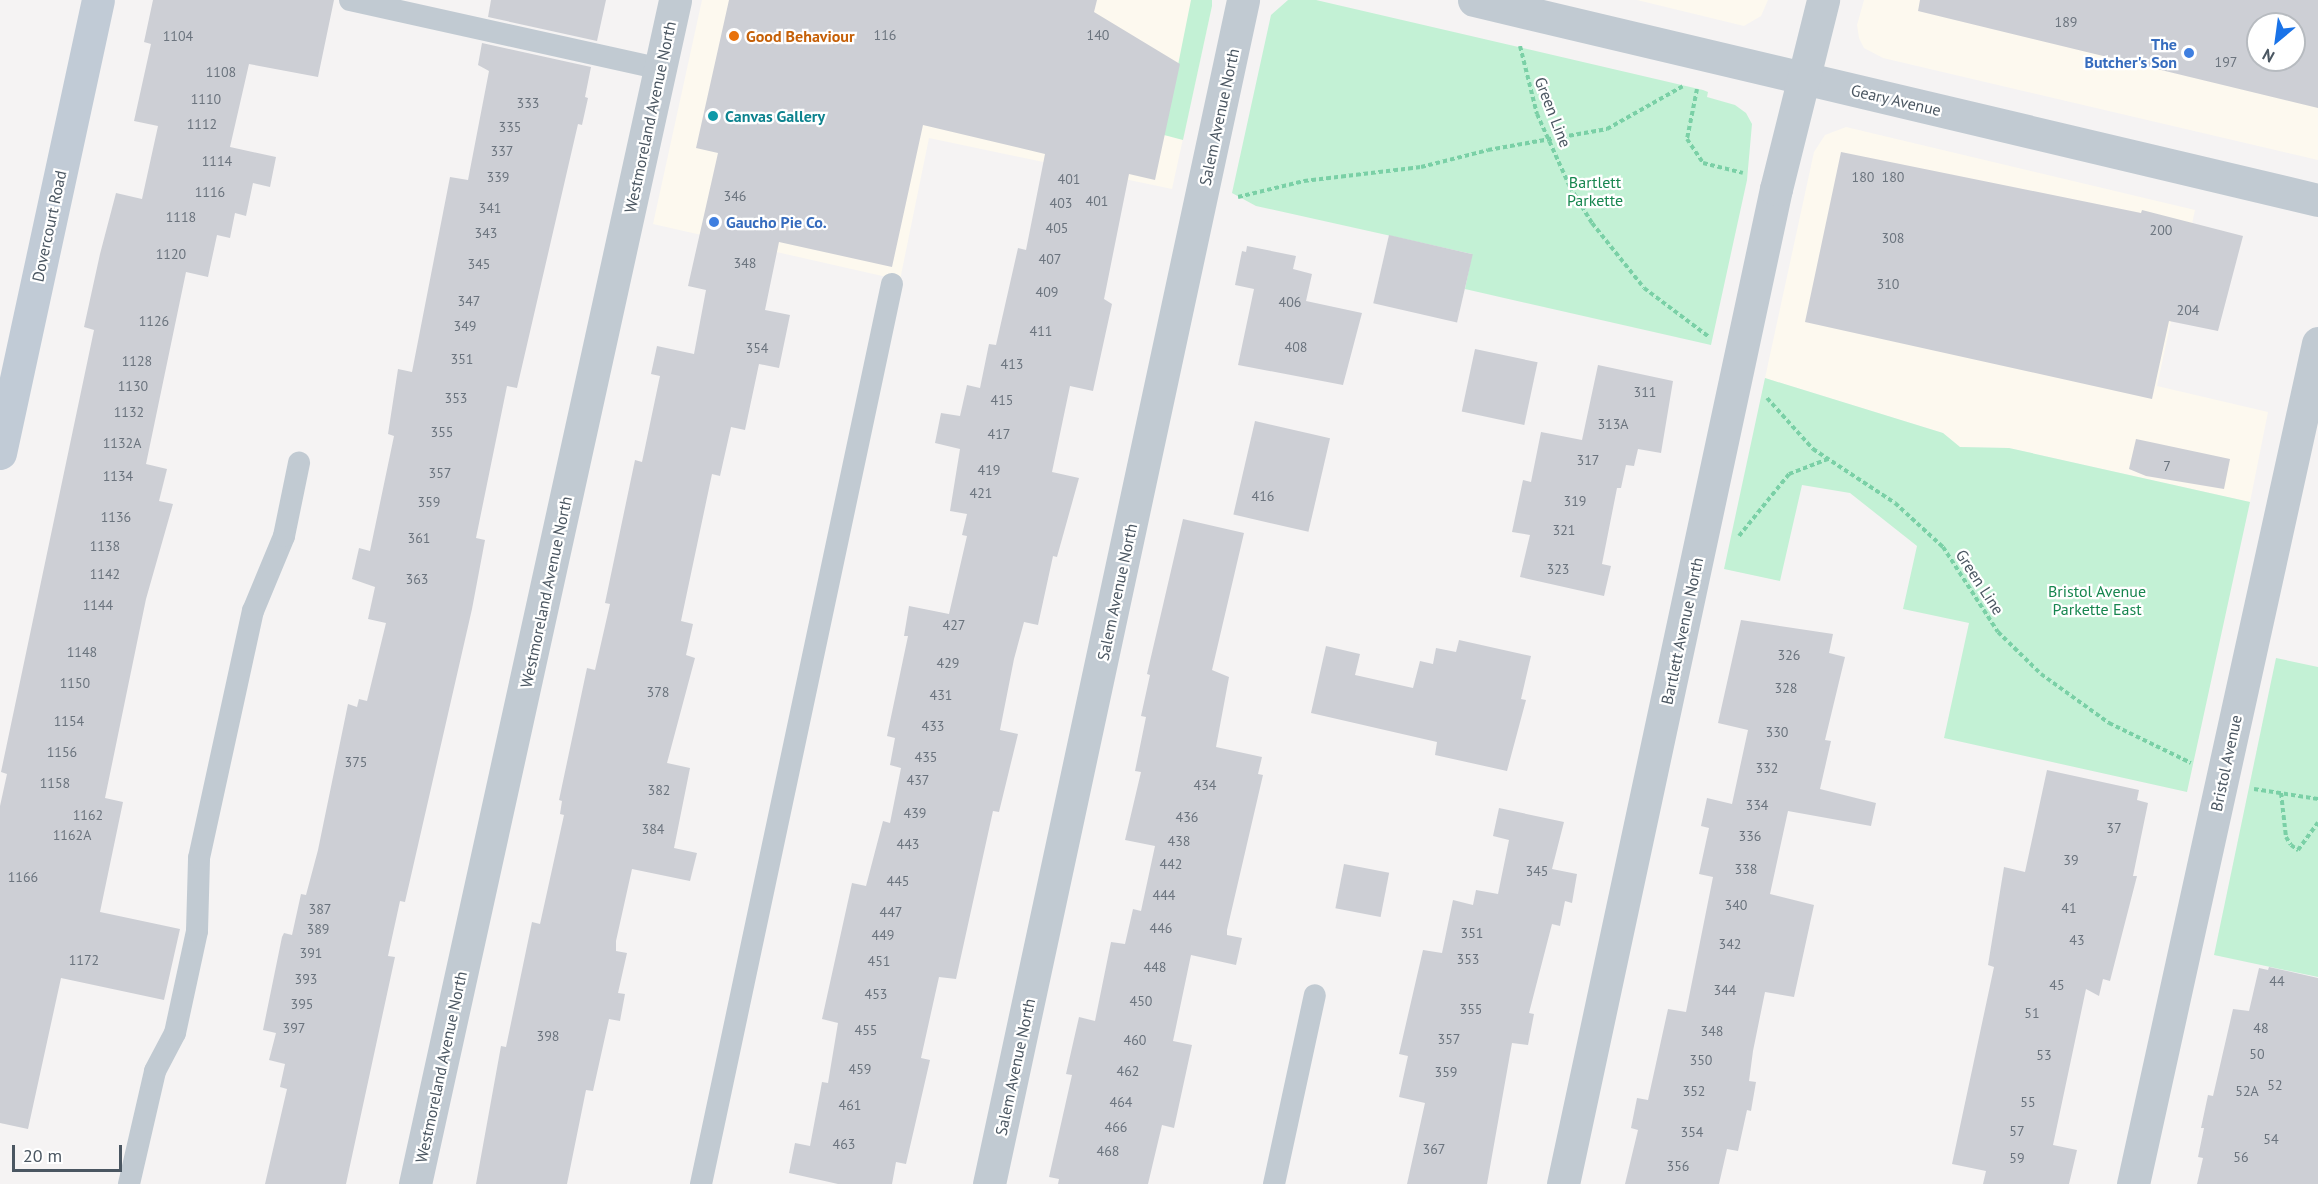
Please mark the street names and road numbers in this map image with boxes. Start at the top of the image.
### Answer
street label: Westmoreland Avenue North [620,19,680,215]
street label: Salem Avenue North [1195,46,1243,188]
street label: Green Line [1531,74,1575,150]
street label: Geary Avenue [1849,80,1943,120]
street label: Dovercourt Road [28,169,70,283]
street label: Westmoreland Avenue North [516,494,576,690]
street label: Salem Avenue North [1093,521,1141,663]
street label: Green Line [1952,546,2008,618]
street label: Bartlett Avenue North [1657,556,1707,706]
street label: Bristol Avenue [2206,713,2246,813]
street label: Westmoreland Avenue North [411,969,471,1165]
street label: Salem Avenue North [991,996,1039,1138]

